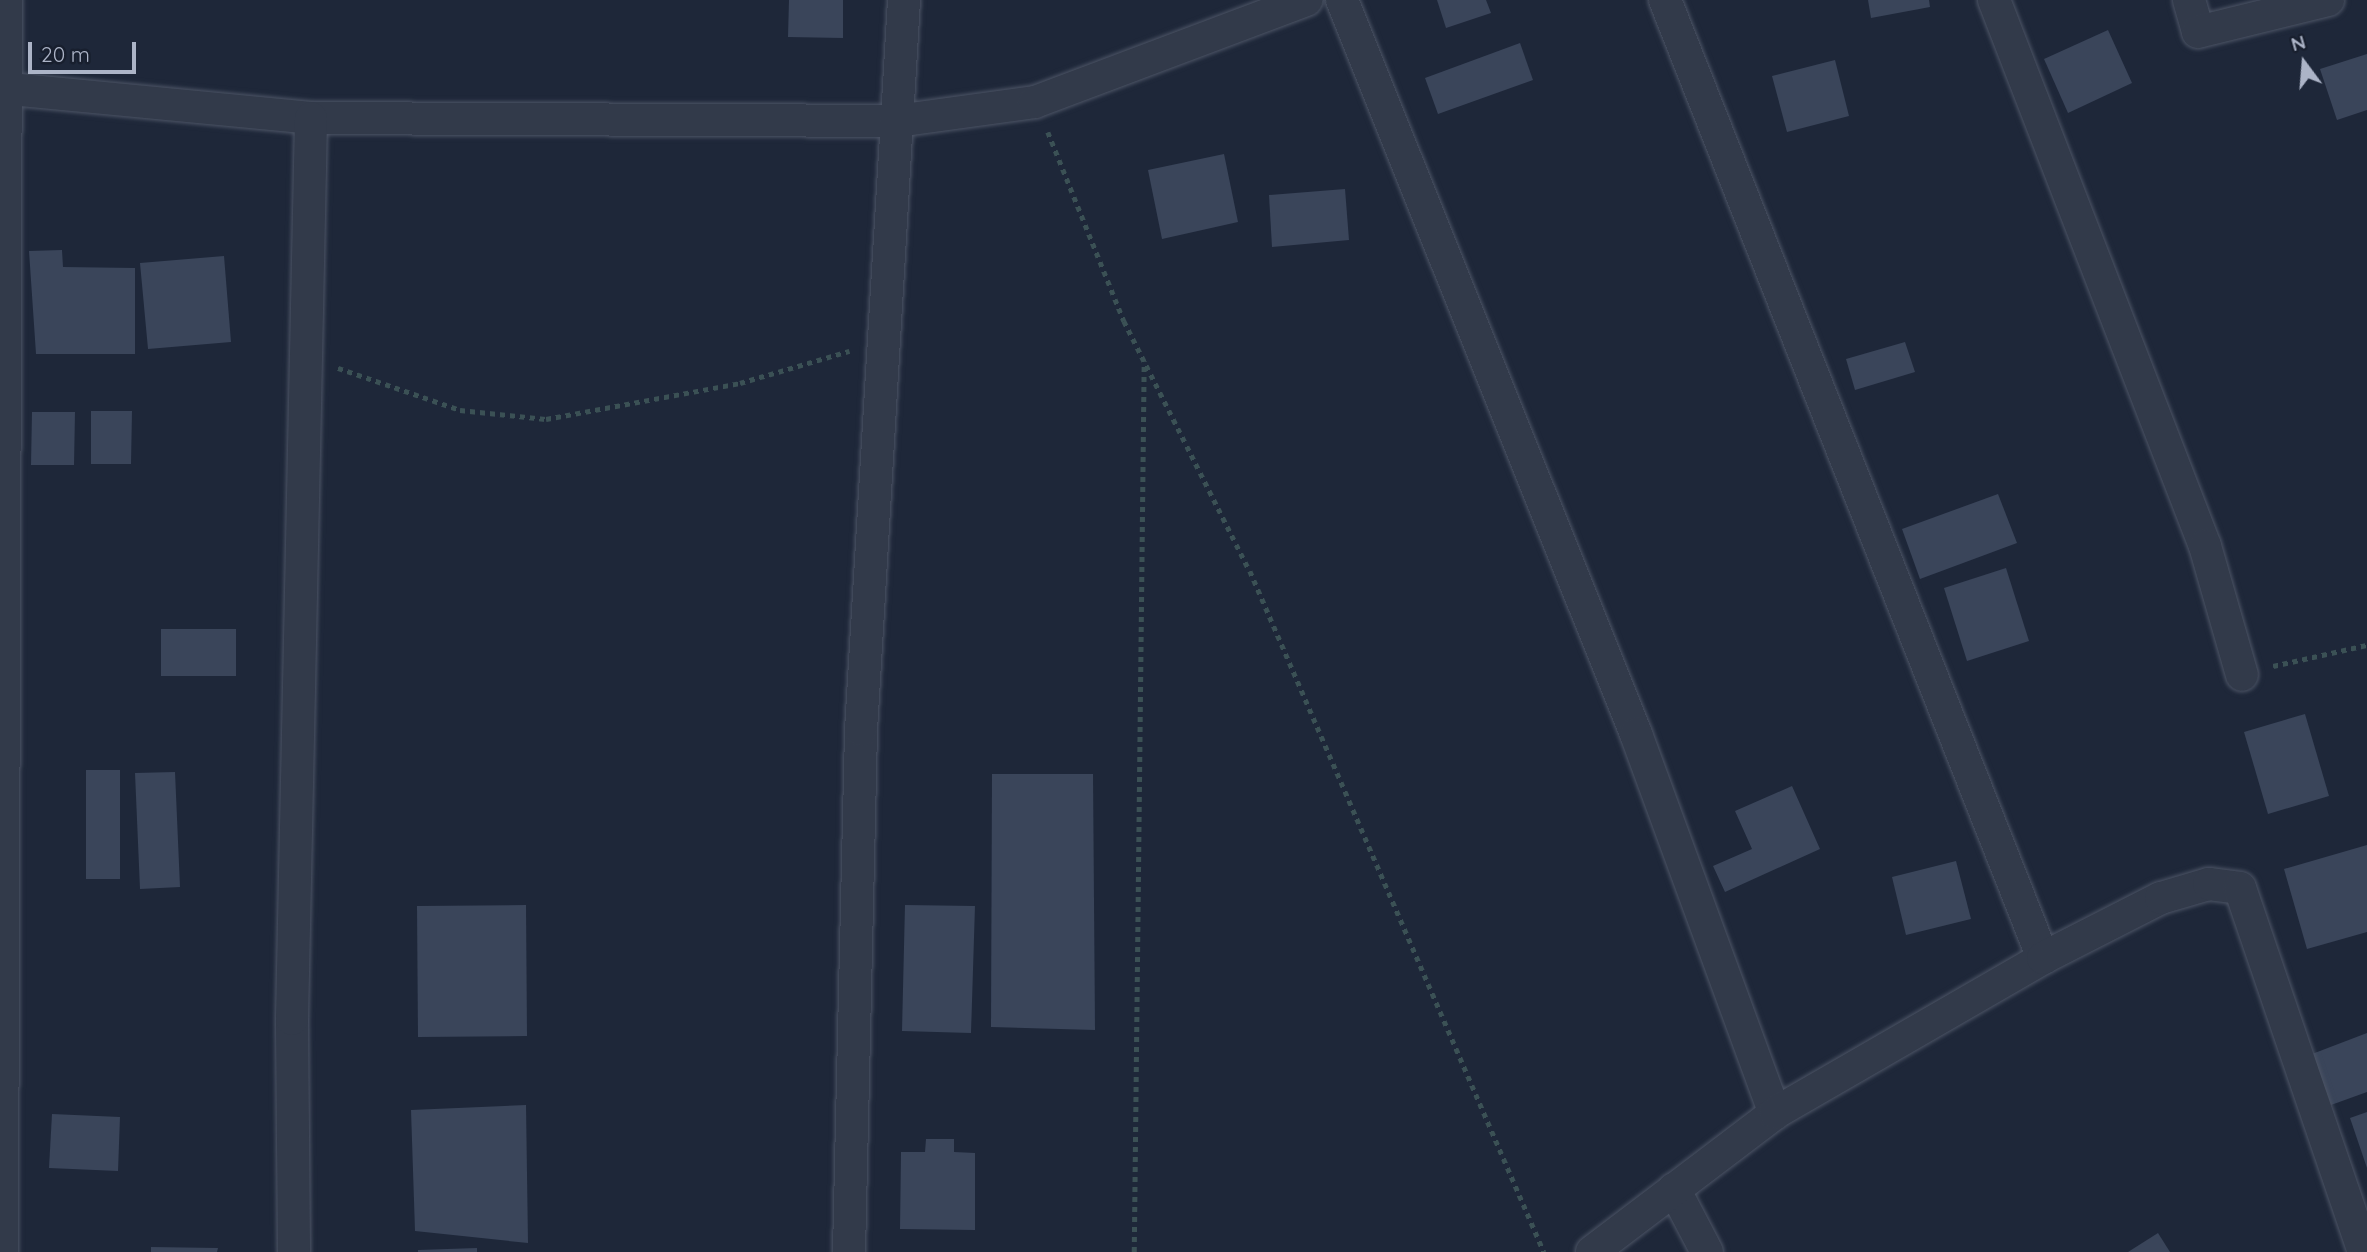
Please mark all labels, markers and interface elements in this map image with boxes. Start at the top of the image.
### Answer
scale bar [32,28,140,72]
north arrow [2269,28,2339,98]
text: N [2288,29,2308,56]
text: 20 m [41,41,90,67]

